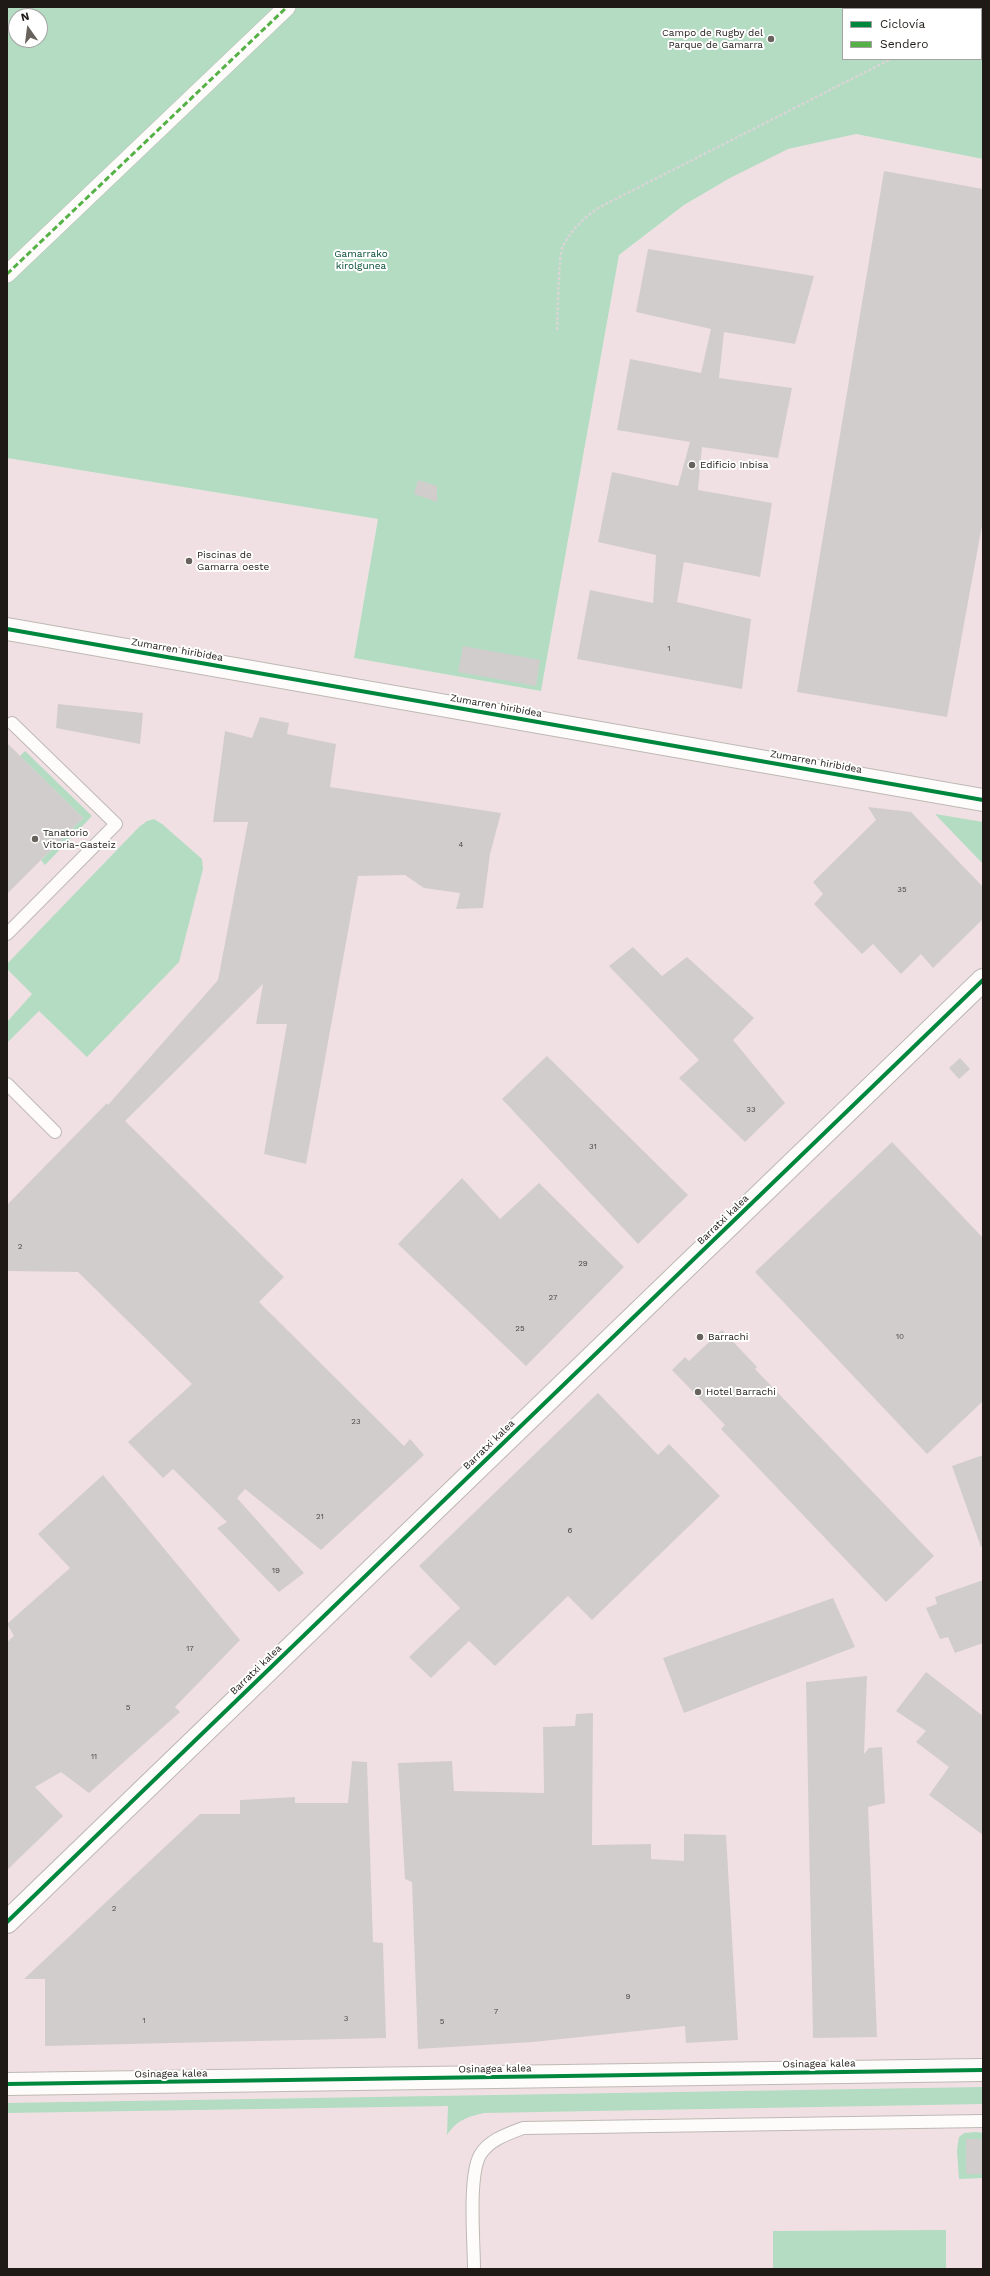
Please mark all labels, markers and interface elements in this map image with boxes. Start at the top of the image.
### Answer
north arrow [8,8,48,48]
legend [842,8,982,60]
text: N [20,10,31,24]
text: Ciclovía [880,17,925,31]
place label: Campo de Rugby del Parque de Gamarra [662,27,763,50]
marker: Campo de Rugby del Parque de Gamarra [766,34,776,44]
text: Sendero [880,37,928,51]
park label: Gamarrako kirolgunea [334,248,388,272]
place label: Edificio Inbisa [700,459,768,471]
marker: Edificio Inbisa [687,460,697,470]
place label: Piscinas de Gamarra oeste [197,549,269,572]
marker: Piscinas de Gamarra oeste [184,556,194,566]
street label: Zumarren hiribidea [130,636,224,664]
house number: 1 [667,644,671,654]
street label: Zumarren hiribidea [449,692,543,720]
street label: Zumarren hiribidea [769,748,863,776]
place label: Tanatorio Vitoria-Gasteiz [43,827,116,850]
marker: Tanatorio Vitoria-Gasteiz [30,834,40,844]
house number: 4 [459,840,463,850]
house number: 35 [897,885,907,895]
house number: 33 [746,1105,756,1115]
house number: 31 [589,1142,597,1152]
street label: Barratxi kalea [695,1192,751,1248]
house number: 2 [18,1242,22,1252]
house number: 29 [578,1259,588,1269]
house number: 27 [549,1293,557,1303]
house number: 25 [515,1324,525,1334]
place label: Barrachi [708,1331,748,1343]
marker: Barrachi [695,1332,705,1342]
house number: 10 [896,1332,904,1342]
place label: Hotel Barrachi [706,1386,776,1398]
marker: Hotel Barrachi [693,1387,703,1397]
house number: 23 [351,1417,361,1427]
street label: Barratxi kalea [461,1417,517,1473]
house number: 21 [316,1512,324,1522]
house number: 6 [568,1526,572,1536]
house number: 19 [272,1566,280,1576]
street label: Barratxi kalea [228,1642,284,1698]
house number: 17 [186,1644,194,1654]
house number: 5 [126,1703,130,1713]
house number: 11 [91,1752,97,1762]
house number: 2 [112,1904,116,1914]
house number: 9 [626,1992,630,2002]
house number: 7 [494,2007,498,2017]
house number: 3 [344,2014,348,2024]
house number: 1 [142,2016,146,2026]
house number: 5 [440,2017,444,2027]
street label: Osinagea kalea [782,2057,856,2071]
street label: Osinagea kalea [458,2062,532,2076]
street label: Osinagea kalea [134,2067,208,2081]

